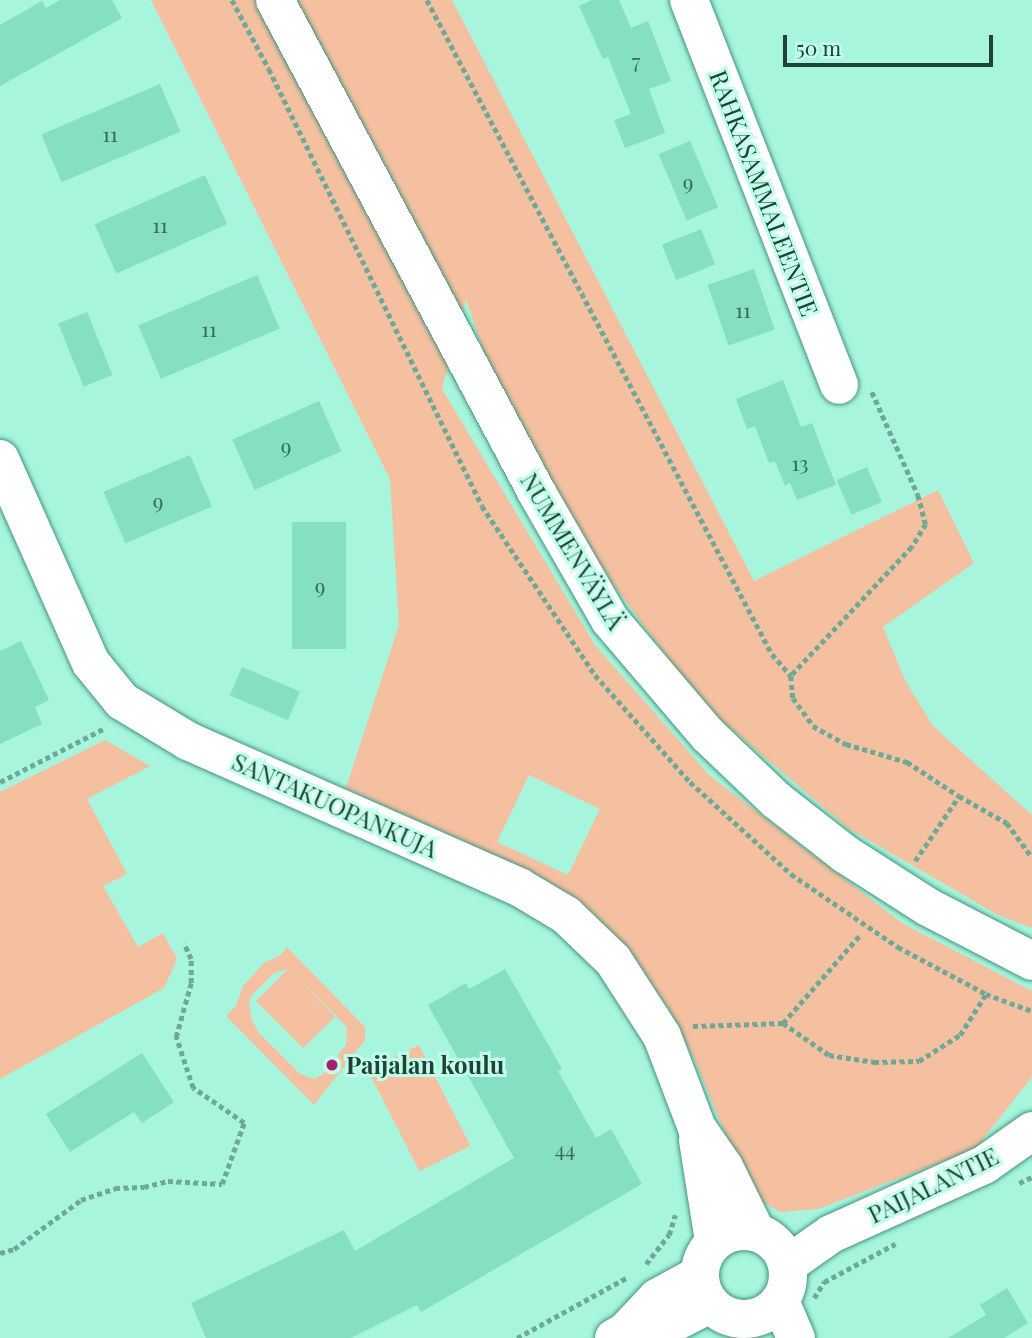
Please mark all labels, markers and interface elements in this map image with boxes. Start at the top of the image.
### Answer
scale bar [787,21,997,65]
text: 50 m [796,33,841,61]
house number: 7 [632,47,640,73]
street label: RAHKASAMMALEENTIE [704,66,824,320]
house number: 11 [102,120,118,146]
house number: 9 [683,168,693,194]
house number: 11 [152,211,168,237]
house number: 11 [735,296,751,322]
house number: 11 [201,315,217,341]
house number: 9 [281,432,291,458]
house number: 13 [792,449,808,475]
street label: NUMMENVÄYLÄ [515,467,631,635]
house number: 9 [153,487,163,513]
house number: 9 [315,572,325,598]
street label: SANTAKUOPANKUJA [228,747,442,863]
place label: Paijalan koulu [346,1051,504,1079]
marker: Paijalan koulu [324,1057,340,1073]
house number: 44 [555,1135,575,1161]
street label: PAIJALANTIE [863,1141,1003,1229]

